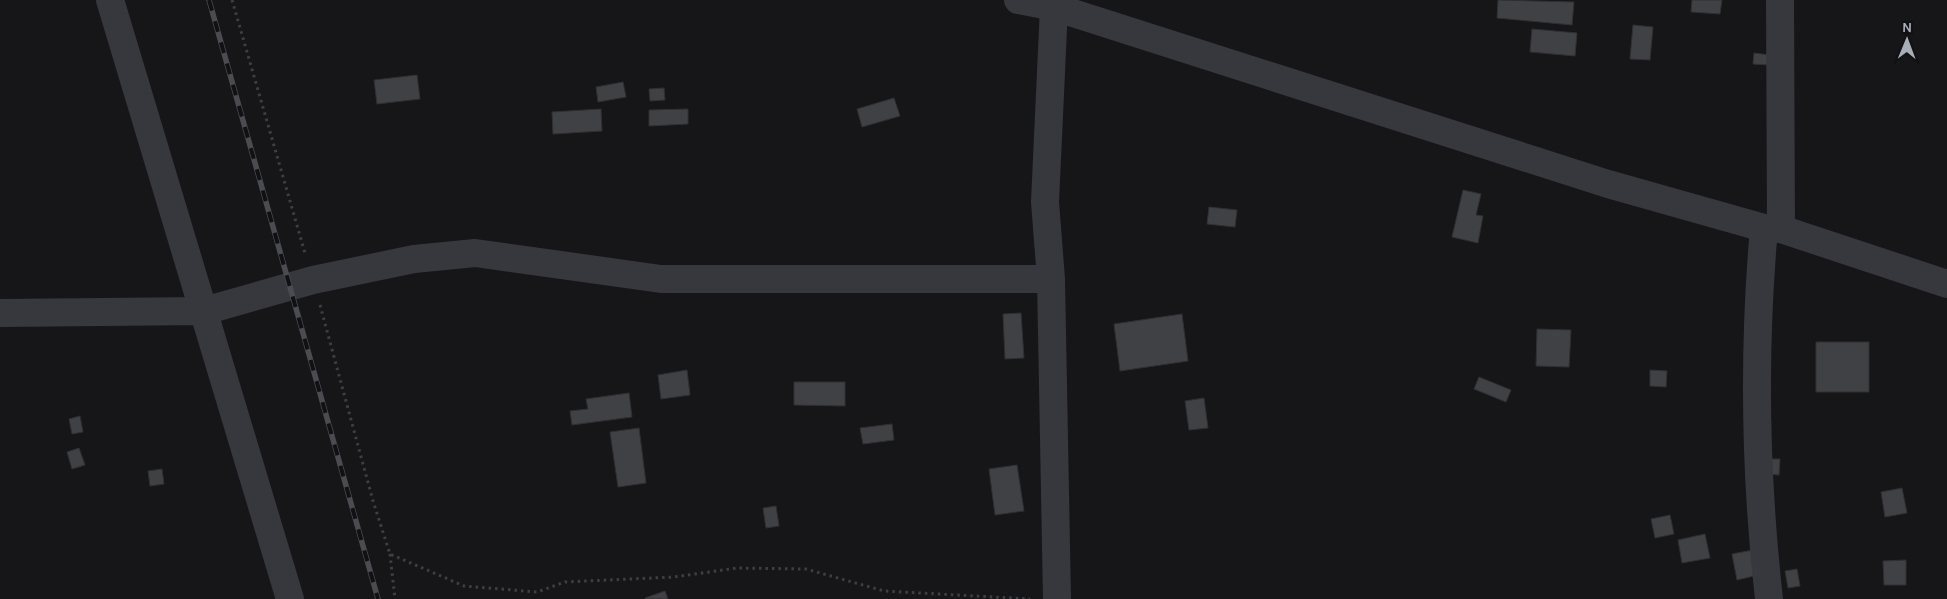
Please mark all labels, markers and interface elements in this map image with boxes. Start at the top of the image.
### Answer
north arrow [1882,15,1932,65]
text: N [1902,19,1912,36]

